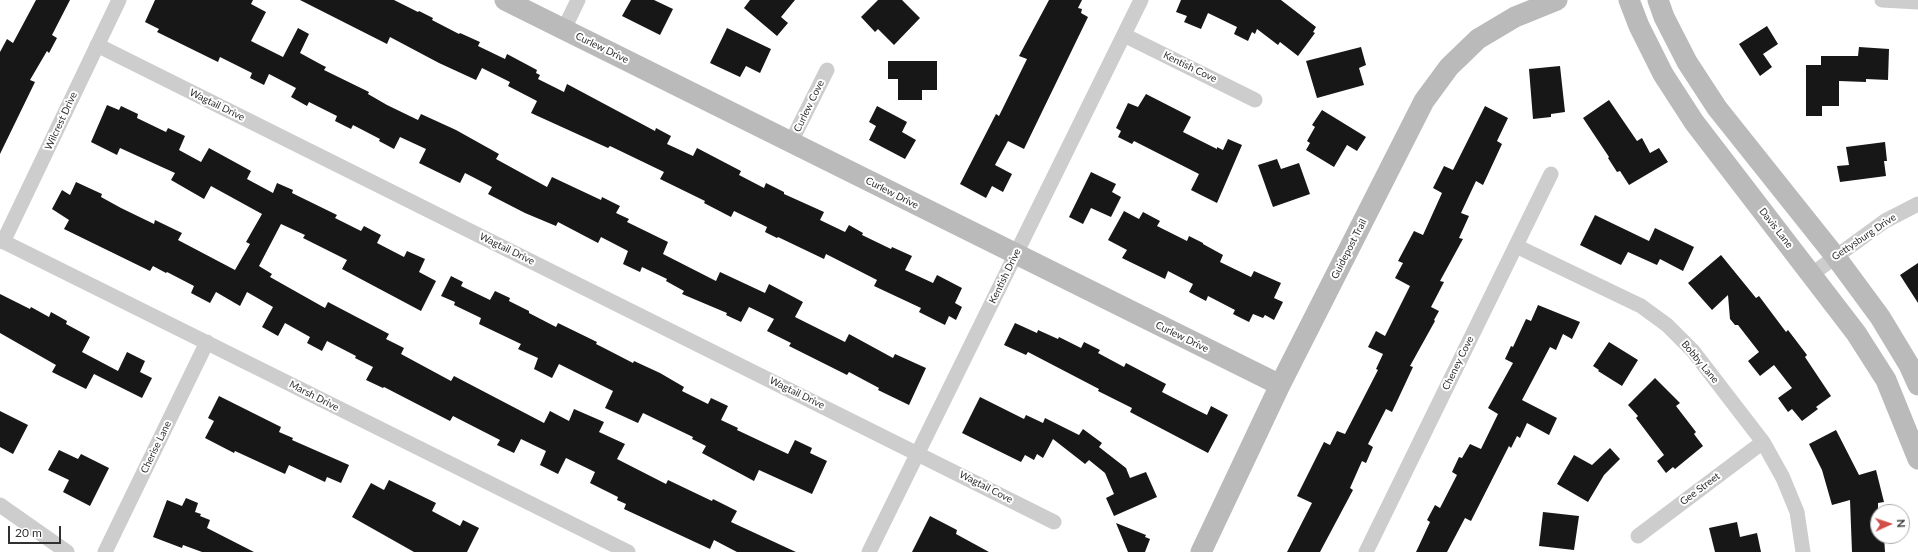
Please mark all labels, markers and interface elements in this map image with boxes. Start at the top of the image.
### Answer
street label: Curlew Drive [573,30,631,66]
street label: Kentish Cove [1161,49,1219,85]
street label: Curlew Cove [791,78,827,134]
street label: Wagtail Drive [188,87,246,123]
street label: Wilcrest Drive [42,90,80,152]
street label: Curlew Drive [864,175,920,211]
street label: Davis Lane [1757,205,1795,251]
street label: Gettysburg Drive [1830,211,1898,263]
street label: Guidepost Trail [1329,217,1369,281]
street label: Wagtail Drive [478,231,536,267]
street label: Kentish Drive [987,247,1023,305]
street label: Curlew Drive [1153,319,1211,355]
street label: Cheney Cove [1440,334,1476,392]
street label: Bobby Lane [1679,338,1721,386]
street label: Wagtail Drive [768,375,826,411]
street label: Marsh Drive [287,378,341,414]
street label: Cherise Lane [138,419,174,475]
street label: Wagtail Cove [957,468,1015,506]
street label: Gee Street [1678,470,1722,508]
north arrow [1870,504,1910,544]
scale bar [10,518,63,544]
text: N [1895,519,1908,528]
text: 20 m [15,525,42,540]

